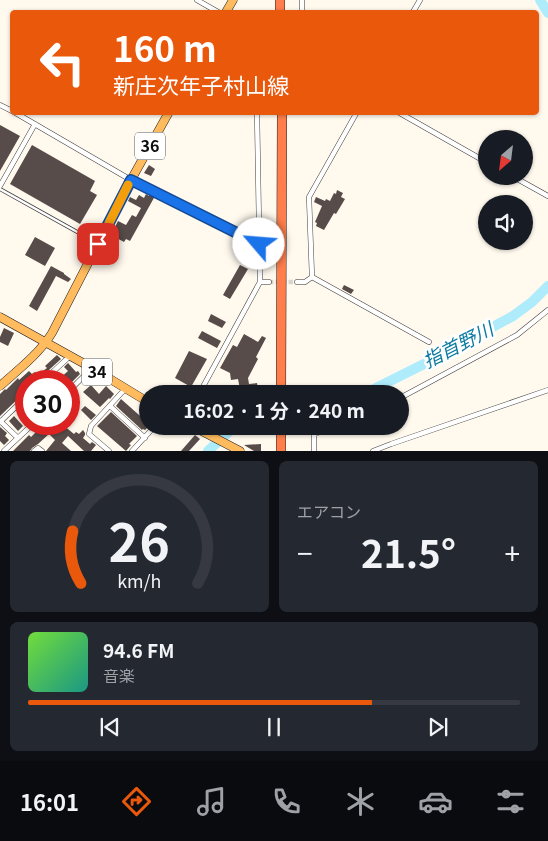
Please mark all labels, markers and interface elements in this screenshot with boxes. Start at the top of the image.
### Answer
text: 160 m [113,21,217,72]
icon: left [30,30,95,95]
text: 新庄次年子村山線 [113,68,289,100]
north arrow [478,130,532,185]
map controls [478,130,533,250]
road number: 36 [135,132,165,160]
button: sound [478,195,533,250]
position arrow [232,217,284,269]
pin [77,223,119,265]
icon: arrive [84,230,112,258]
water label: 指首野川 [417,313,499,373]
road number: 34 [82,358,112,386]
speed limit sign: 30 [15,370,80,435]
text: 16:02 · 1 分 · 240 m [183,396,365,423]
text: エアコン [297,499,361,523]
text: 26 [109,502,170,577]
text: 21.5° [361,524,456,579]
text: − [297,532,313,572]
text: + [504,532,520,572]
text: km/h [117,567,162,593]
text: 94.6 FM [103,636,174,663]
text: 音楽 [103,663,135,687]
icon: previous [96,713,124,741]
icon: pause [260,713,288,741]
icon: next [424,713,452,741]
icon: directions [119,784,154,819]
icon: music [194,784,229,819]
icon: phone [269,784,304,819]
icon: climate [343,784,378,819]
icon: car [418,784,453,819]
icon: filters [493,784,528,819]
text: 16:01 [20,785,79,817]

